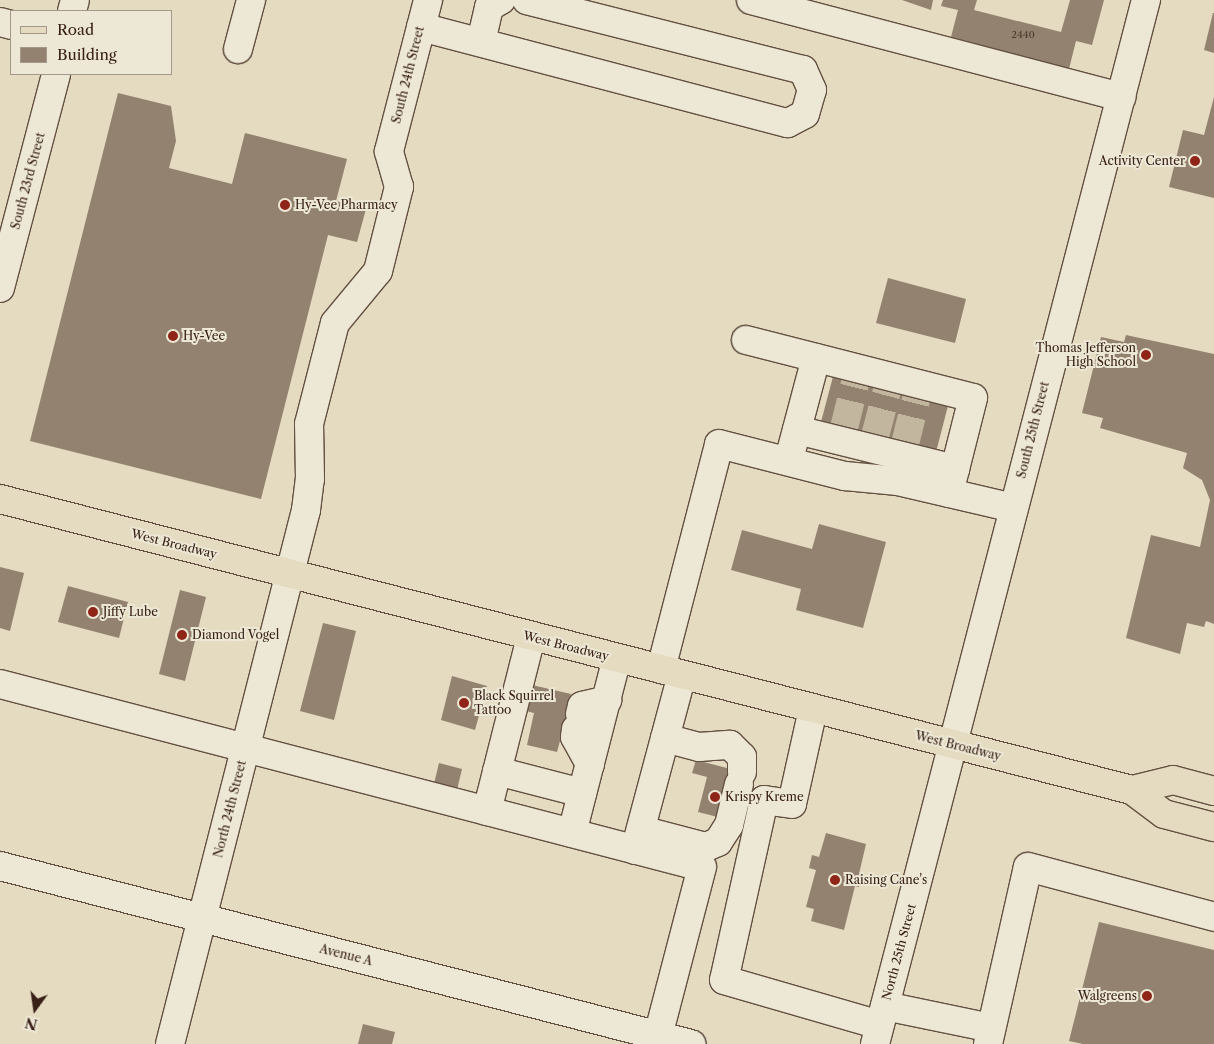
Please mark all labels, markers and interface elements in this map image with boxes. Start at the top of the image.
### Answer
legend [10,10,172,75]
text: Road [57,20,94,39]
street label: South 24th Street [389,25,427,125]
house number: 2440 [1011,29,1035,41]
text: Building [57,45,117,64]
street label: South 23rd Street [8,131,48,231]
place label: Activity Center [1098,154,1185,168]
marker: Activity Center [1189,155,1201,167]
place label: Hy-Vee Pharmacy [295,198,398,212]
marker: Hy-Vee Pharmacy [279,199,291,211]
place label: Hy-Vee [183,329,225,343]
marker: Hy-Vee [167,330,179,342]
place label: Thomas Jefferson High School [1035,341,1136,369]
marker: Thomas Jefferson High School [1140,349,1152,361]
street label: South 25th Street [1014,380,1052,480]
street label: West Broadway [130,526,218,562]
place label: Jiffy Lube [103,605,158,619]
marker: Jiffy Lube [87,606,99,618]
place label: Diamond Vogel [192,628,280,642]
street label: West Broadway [522,628,610,664]
marker: Diamond Vogel [176,629,188,641]
place label: Black Squirrel Tattoo [474,689,554,717]
marker: Black Squirrel Tattoo [458,697,470,709]
street label: West Broadway [914,728,1002,764]
street label: North 24th Street [211,759,249,859]
place label: Krispy Kreme [725,790,804,804]
marker: Krispy Kreme [709,791,721,803]
place label: Raising Cane's [845,873,927,887]
marker: Raising Cane's [829,874,841,886]
street label: North 25th Street [879,902,919,1002]
street label: Avenue A [318,941,374,969]
north arrow [10,984,60,1034]
place label: Walgreens [1078,989,1137,1003]
marker: Walgreens [1141,990,1153,1002]
text: N [23,1013,39,1034]

